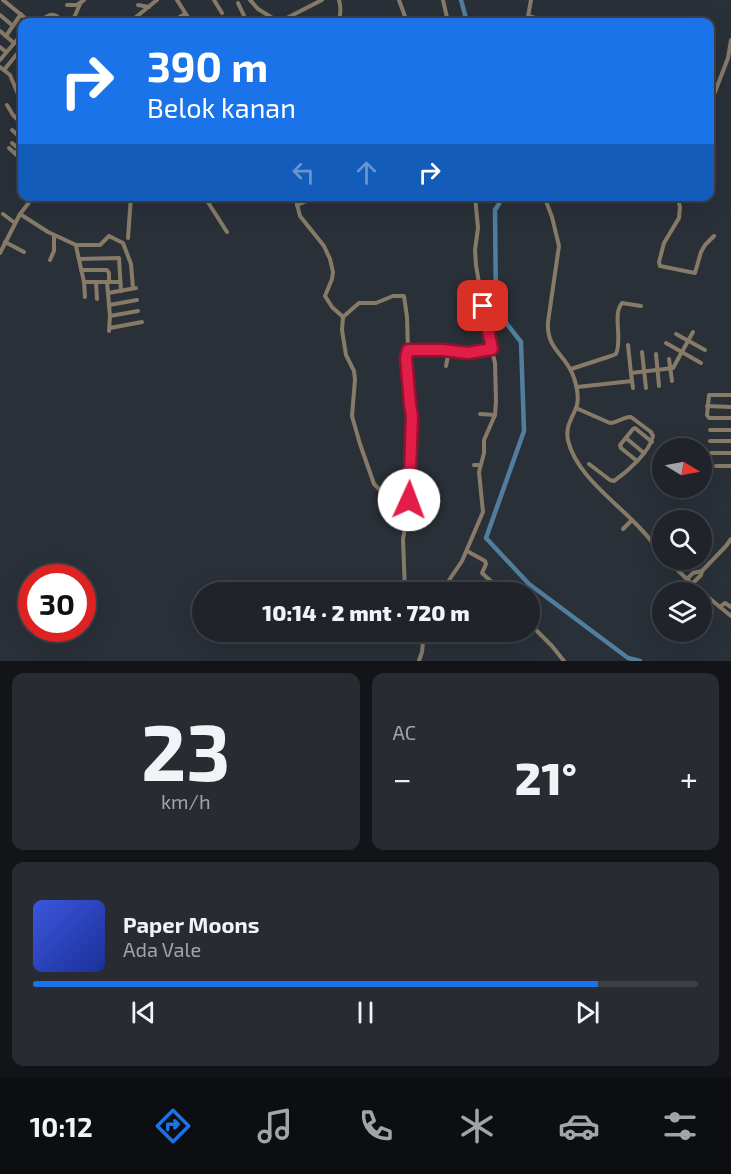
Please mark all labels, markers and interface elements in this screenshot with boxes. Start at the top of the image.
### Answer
text: 390 m [147,40,268,90]
icon: right [48,42,126,120]
text: Belok kanan [147,91,296,123]
icon: left [287,156,320,189]
icon: ahead [350,156,383,189]
icon: right [413,156,446,189]
pin [457,280,508,331]
icon: arrive [466,289,499,322]
north arrow [652,438,712,498]
map controls [652,438,712,642]
position arrow [377,468,441,532]
button: search [652,510,712,570]
speed limit sign: 30 [18,564,96,642]
button: layers [652,582,712,642]
text: 10:14 · 2 mnt · 720 m [262,599,470,625]
text: 23 [141,703,231,797]
text: AC [393,720,416,744]
text: 21° [515,750,577,804]
text: − [393,758,412,798]
text: + [680,758,698,798]
text: km/h [161,789,211,813]
text: Paper Moons [123,911,259,937]
text: Ada Vale [123,937,201,961]
icon: previous [127,996,160,1029]
icon: pause [349,996,382,1029]
icon: next [571,996,604,1029]
icon: directions [152,1105,194,1147]
icon: music [254,1105,296,1147]
icon: phone [355,1105,397,1147]
icon: climate [456,1105,498,1147]
icon: car [558,1105,600,1147]
icon: filters [659,1105,701,1147]
text: 10:12 [30,1110,93,1142]

